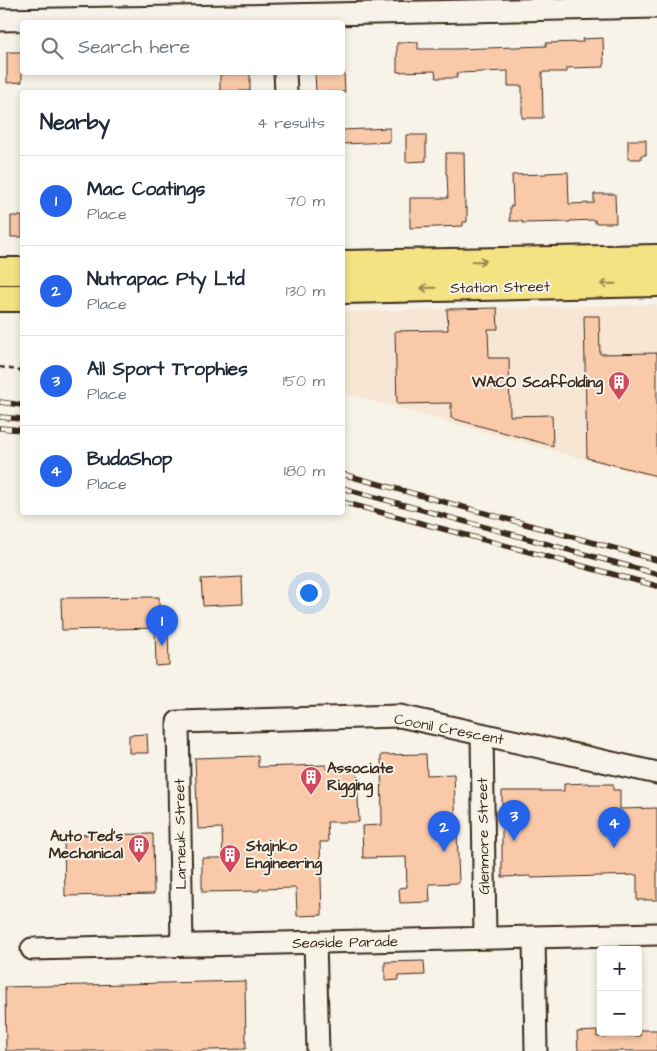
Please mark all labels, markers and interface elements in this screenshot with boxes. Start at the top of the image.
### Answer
search box [20,20,345,75]
icon: search [38,34,66,62]
text: Search here [78,34,190,61]
text: Nearby [40,108,110,137]
text: 4 results [257,112,325,134]
text: Mac Coatings [87,176,205,203]
text: 1 [55,190,57,212]
text: 70 m [286,190,325,212]
text: Place [87,203,127,225]
one-way arrow [470,256,486,266]
text: Nutrapac Pty Ltd [87,266,245,293]
street label: Station Street [450,276,550,299]
one-way arrow [601,279,617,289]
text: 2 [51,280,61,302]
text: 130 m [286,280,325,302]
one-way arrow [421,283,437,293]
text: Place [87,293,127,315]
text: All Sport Trophies [87,356,248,383]
text: 3 [52,370,60,392]
text: 150 m [283,370,325,392]
building icon: WACO Scaffolding [607,370,631,401]
place label: WACO Scaffolding [471,372,603,395]
text: Place [87,383,127,405]
text: BudaShop [87,446,172,473]
text: 4 [51,460,61,482]
text: 180 m [284,460,325,482]
text: Place [87,473,127,495]
your location [296,580,322,606]
pin: 1 [146,605,178,646]
street label: Coonil Crescent [392,709,506,750]
place label: Associate Rigging [327,758,394,798]
building icon: Associate Rigging [299,765,323,796]
street label: Glenmore Street [472,777,495,895]
street label: Larneuk Street [169,778,192,890]
pin: 3 [498,800,530,841]
pin: 4 [598,807,630,848]
pin: 2 [428,811,460,852]
place label: Auto Ted's Mechanical [49,826,124,864]
building icon: Auto Ted's Mechanical [127,833,151,864]
place label: Stajnko Engineering [245,836,322,876]
building icon: Stajnko Engineering [218,843,242,874]
street label: Seaside Parade [292,931,398,954]
map controls [597,946,642,1036]
button: + [597,946,642,991]
button: − [597,991,642,1036]

